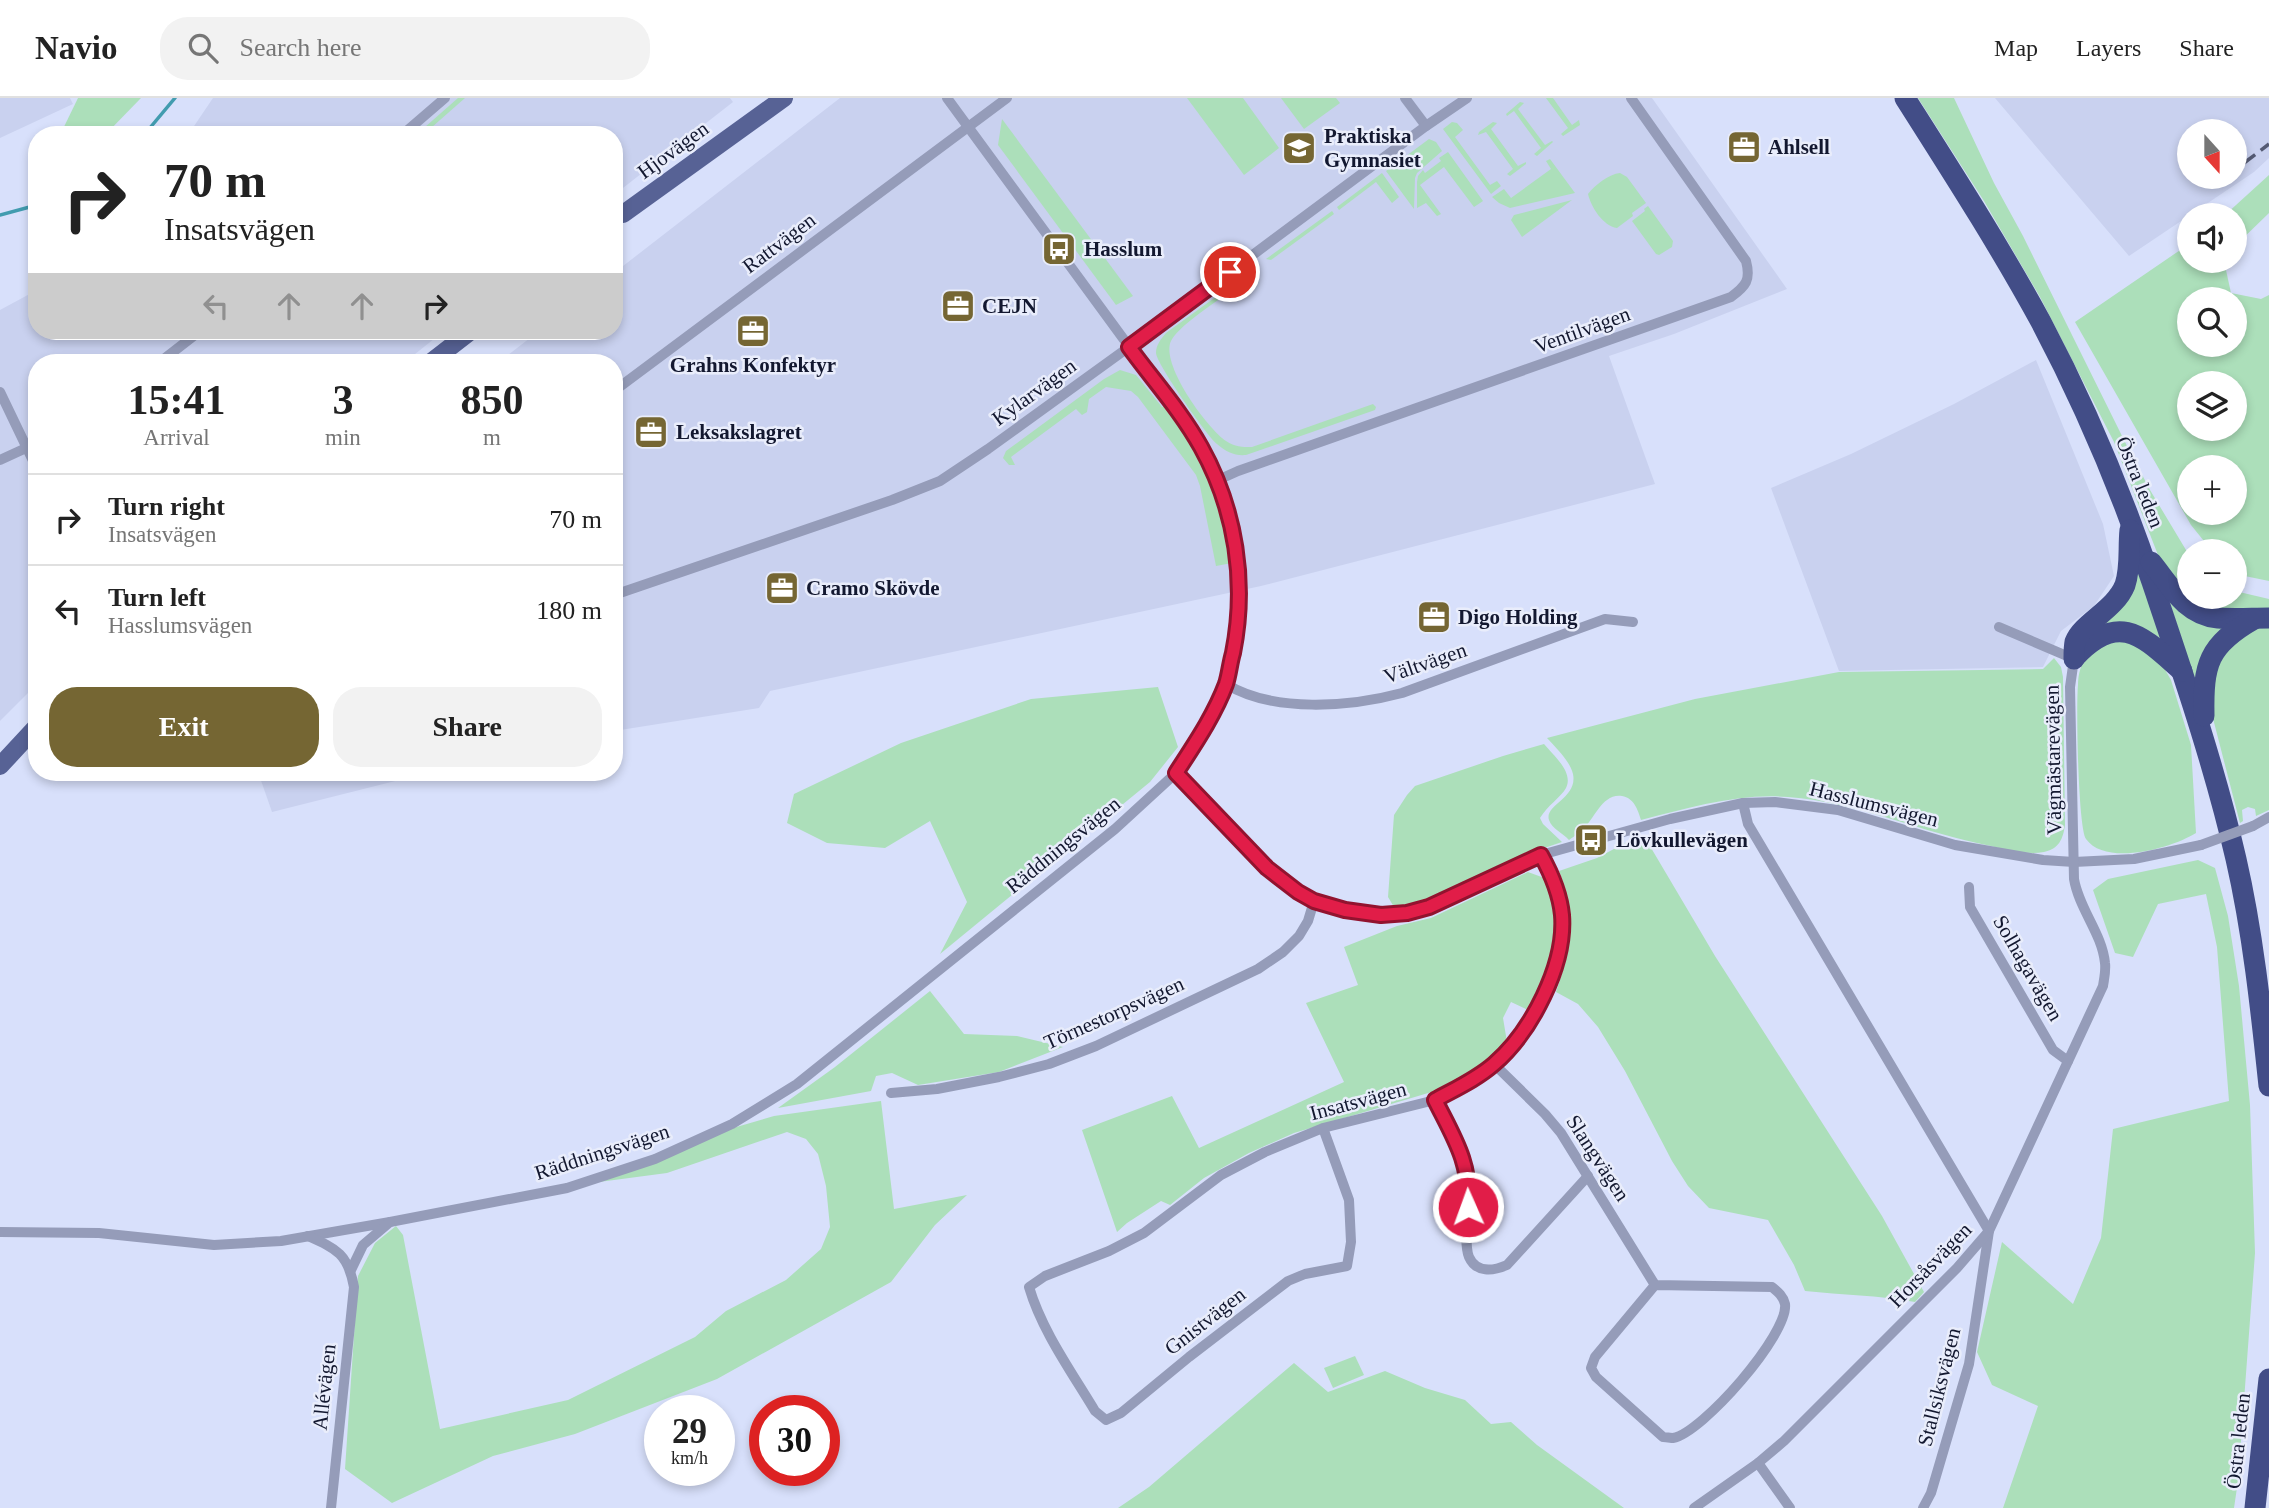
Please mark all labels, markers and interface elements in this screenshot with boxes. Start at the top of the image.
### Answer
search box [160,17,650,80]
icon: search [184,29,222,67]
text: Navio [35,30,118,66]
text: Search here [240,33,361,62]
text: Map [1994,35,2038,61]
text: Layers [2076,35,2141,61]
text: Share [2179,35,2234,61]
street label: Hjovägen [633,116,713,184]
north arrow [2177,119,2247,189]
map controls [2177,119,2247,609]
place label: Praktiska Gymnasiet [1324,124,1421,172]
office icon: Ahlsell [1725,128,1763,166]
school or university icon: Praktiska Gymnasiet [1280,129,1318,167]
place label: Ahlsell [1768,135,1830,159]
text: 70 m [164,153,266,208]
icon: right [49,154,140,245]
button: sound [2177,203,2247,273]
street label: Rattvägen [738,207,821,278]
text: Insatsvägen [164,211,315,247]
bus stop icon: Hasslum [1040,230,1078,268]
place label: Hasslum [1084,237,1163,261]
pin [1200,242,1260,302]
icon: arrive [1211,253,1249,291]
icon: left [197,287,235,325]
icon: ahead [270,287,308,325]
icon: ahead [343,287,381,325]
icon: right [416,287,454,325]
office icon: CEJN [939,287,977,325]
button: search [2177,287,2247,357]
place label: CEJN [982,294,1037,318]
street label: Ventilvägen [1531,301,1634,358]
office icon: Grahns Konfektyr [734,312,772,350]
place label: Grahns Konfektyr [670,353,836,377]
street label: Kylarvägen [987,353,1081,431]
button: layers [2177,371,2247,441]
text: 15:41 [128,377,226,423]
text: 3 [332,377,353,423]
text: 850 [460,377,523,423]
office icon: Leksakslagret [632,413,670,451]
place label: Leksakslagret [676,420,802,444]
text: Arrival [143,425,210,450]
text: min [325,425,361,450]
text: m [483,425,501,450]
street label: Östra leden [2111,433,2169,532]
button: + [2177,455,2247,525]
text: Turn right [108,492,225,521]
icon: right [49,501,87,539]
text: 70 m [549,505,602,534]
text: Insatsvägen [108,522,217,547]
button: − [2177,539,2247,609]
office icon: Cramo Skövde [763,569,801,607]
place label: Cramo Skövde [806,576,940,600]
text: Turn left [108,583,206,612]
icon: left [49,592,87,630]
text: 180 m [536,596,602,625]
office icon: Digo Holding [1415,598,1453,636]
place label: Digo Holding [1458,605,1578,629]
text: Hasslumsvägen [108,613,252,638]
street label: Vältvägen [1380,637,1470,688]
street label: Vägmästarevägen [2040,684,2066,835]
button: Exit [49,687,319,767]
button: Share [333,687,602,767]
street label: Hasslumsvägen [1807,776,1941,832]
street label: Räddningsvägen [1001,791,1125,898]
bus stop icon: Lövkullevägen [1572,821,1610,859]
place label: Lövkullevägen [1616,828,1748,852]
street label: Solhagavägen [1988,911,2068,1025]
street label: Törnestorpsvägen [1040,971,1188,1055]
street label: Insatsvägen [1307,1076,1409,1125]
street label: Slangvägen [1561,1110,1635,1206]
street label: Räddningsvägen [532,1119,673,1185]
position arrow [1431,1170,1505,1244]
street label: Horsåsvägen [1884,1217,1977,1312]
street label: Gnistvägen [1160,1282,1250,1360]
street label: Stallsiksvägen [1913,1325,1965,1449]
street label: Allévägen [308,1342,340,1431]
street label: Östra leden [2221,1391,2255,1490]
speed limit sign: 30 [749,1395,840,1486]
text: 29 [672,1412,707,1451]
text: km/h [671,1448,708,1468]

